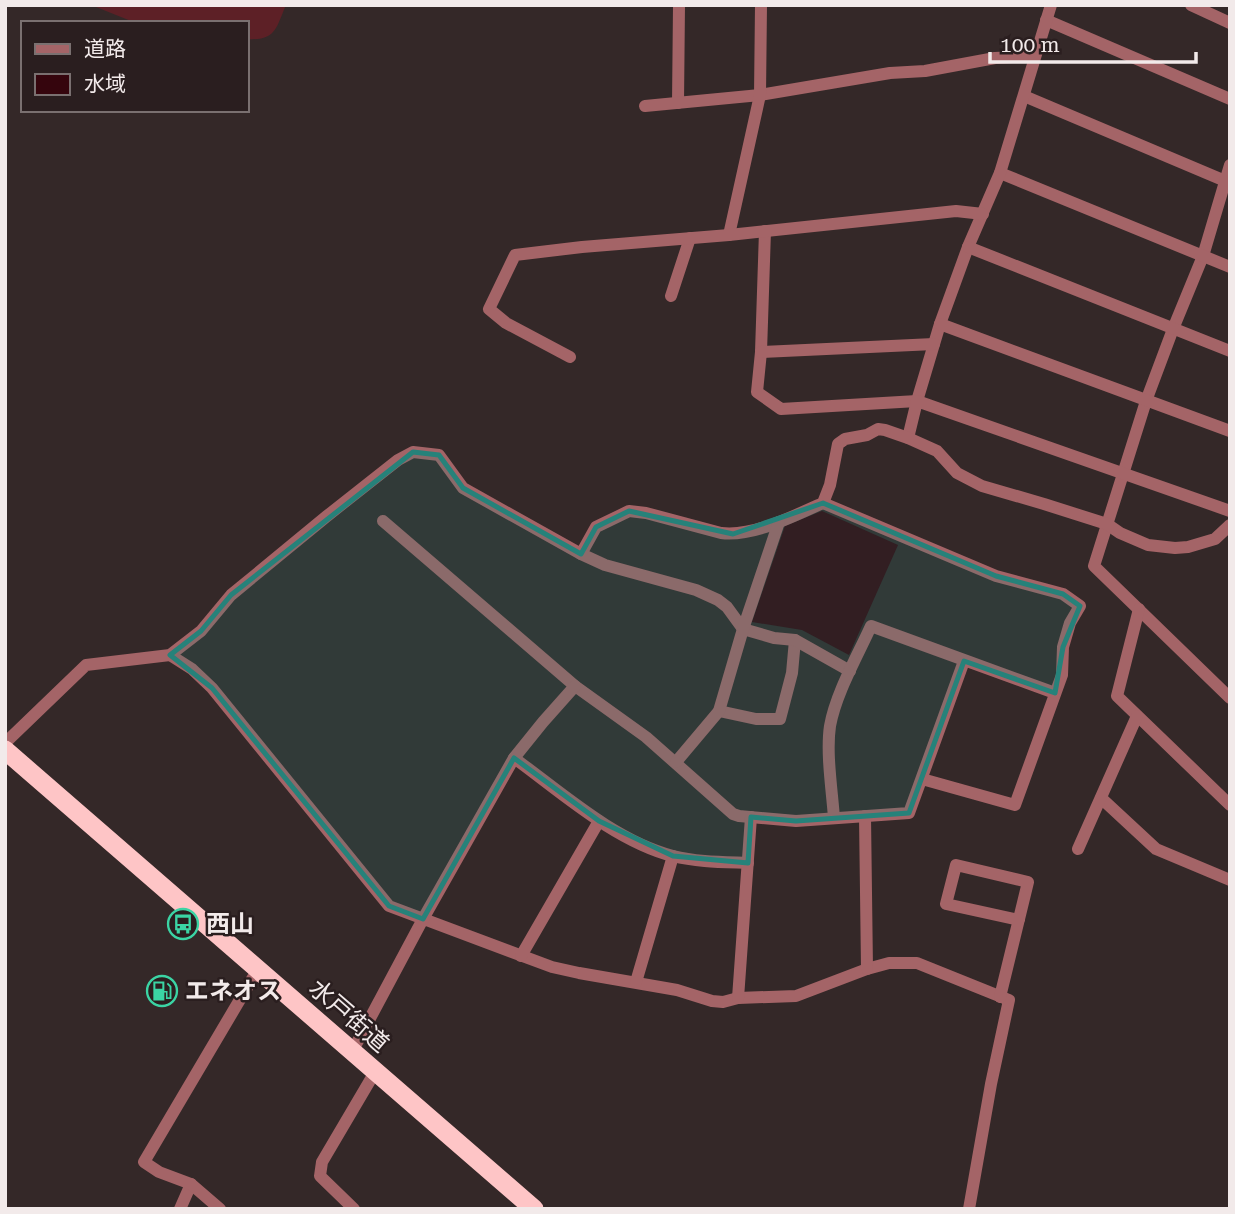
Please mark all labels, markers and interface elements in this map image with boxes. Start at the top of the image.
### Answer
legend [21,21,248,112]
scale bar [990,21,1196,65]
text: 100 m [1000,33,1060,57]
text: 道路 [84,37,126,61]
text: 水域 [84,72,126,96]
bus stop icon: 西山 [166,907,200,941]
place label: 西山 [206,910,254,938]
fuel station icon: エネオス [145,974,179,1008]
street label: 水戸街道 [304,974,394,1058]
place label: エネオス [185,977,281,1005]

